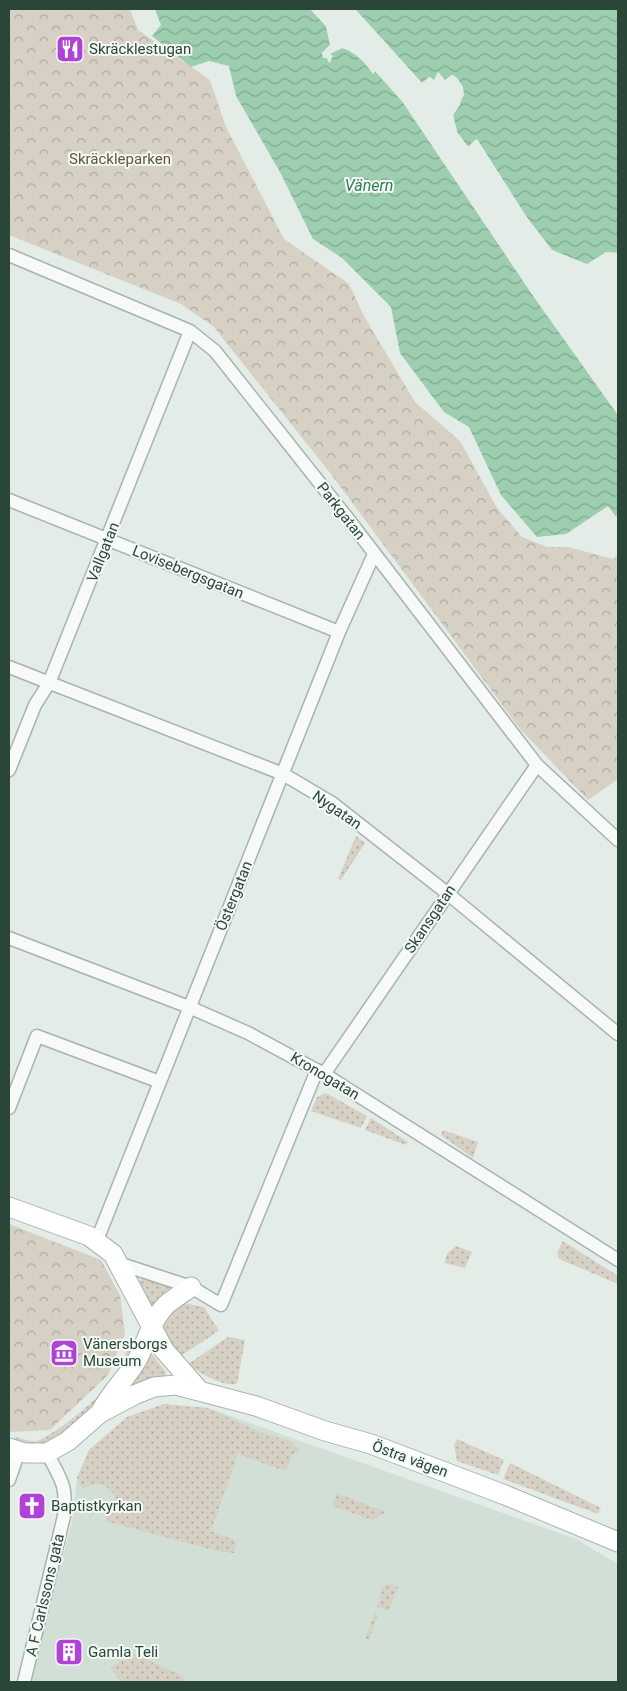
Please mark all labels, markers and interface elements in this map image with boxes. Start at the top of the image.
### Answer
restaurant icon: Skräcklestugan [55,34,85,64]
place label: Skräcklestugan [89,40,191,58]
park label: Skräckleparken [69,150,171,168]
water label: Vänern [345,176,393,195]
street label: Parkgatan [313,479,369,543]
street label: Vallgatan [83,520,123,584]
street label: Lovisebergsgatan [130,541,246,603]
street label: Nygatan [309,787,365,833]
street label: Östergatan [212,858,256,934]
street label: Skansgatan [401,881,459,957]
street label: Kronogatan [287,1048,363,1104]
place label: Vänersborgs Museum [83,1335,168,1370]
museum icon: Vänersborgs Museum [49,1338,79,1368]
street label: Östra vägen [370,1437,450,1481]
church icon: Baptistkyrkan [17,1491,47,1521]
place label: Baptistkyrkan [51,1497,142,1515]
street label: A F Carlssons gata [22,1532,68,1658]
building icon: Gamla Teli [54,1637,84,1667]
place label: Gamla Teli [88,1643,158,1661]

